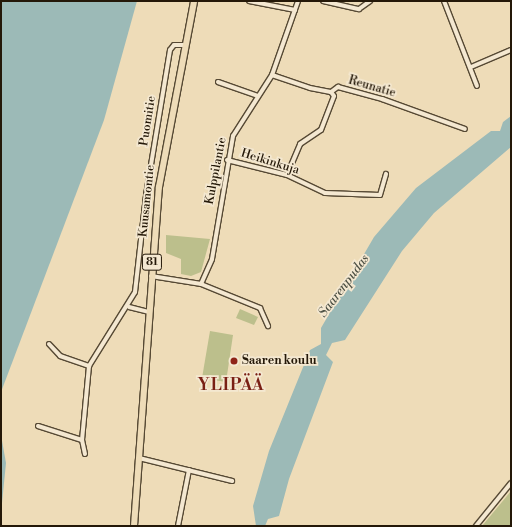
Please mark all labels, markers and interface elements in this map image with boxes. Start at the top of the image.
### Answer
street label: Reunatie [347,73,397,101]
street label: Puomitie [137,95,159,147]
street label: Kulppilantie [202,136,230,206]
street label: Heikinkuja [239,146,301,178]
street label: Kuusamontie [136,164,158,238]
water label: Saarenpudas [315,251,373,321]
road number: 81 [141,253,163,271]
place label: Saaren koulu [242,354,317,368]
marker: Saaren koulu [229,356,239,366]
district label: YLIPÄÄ [198,375,264,395]

